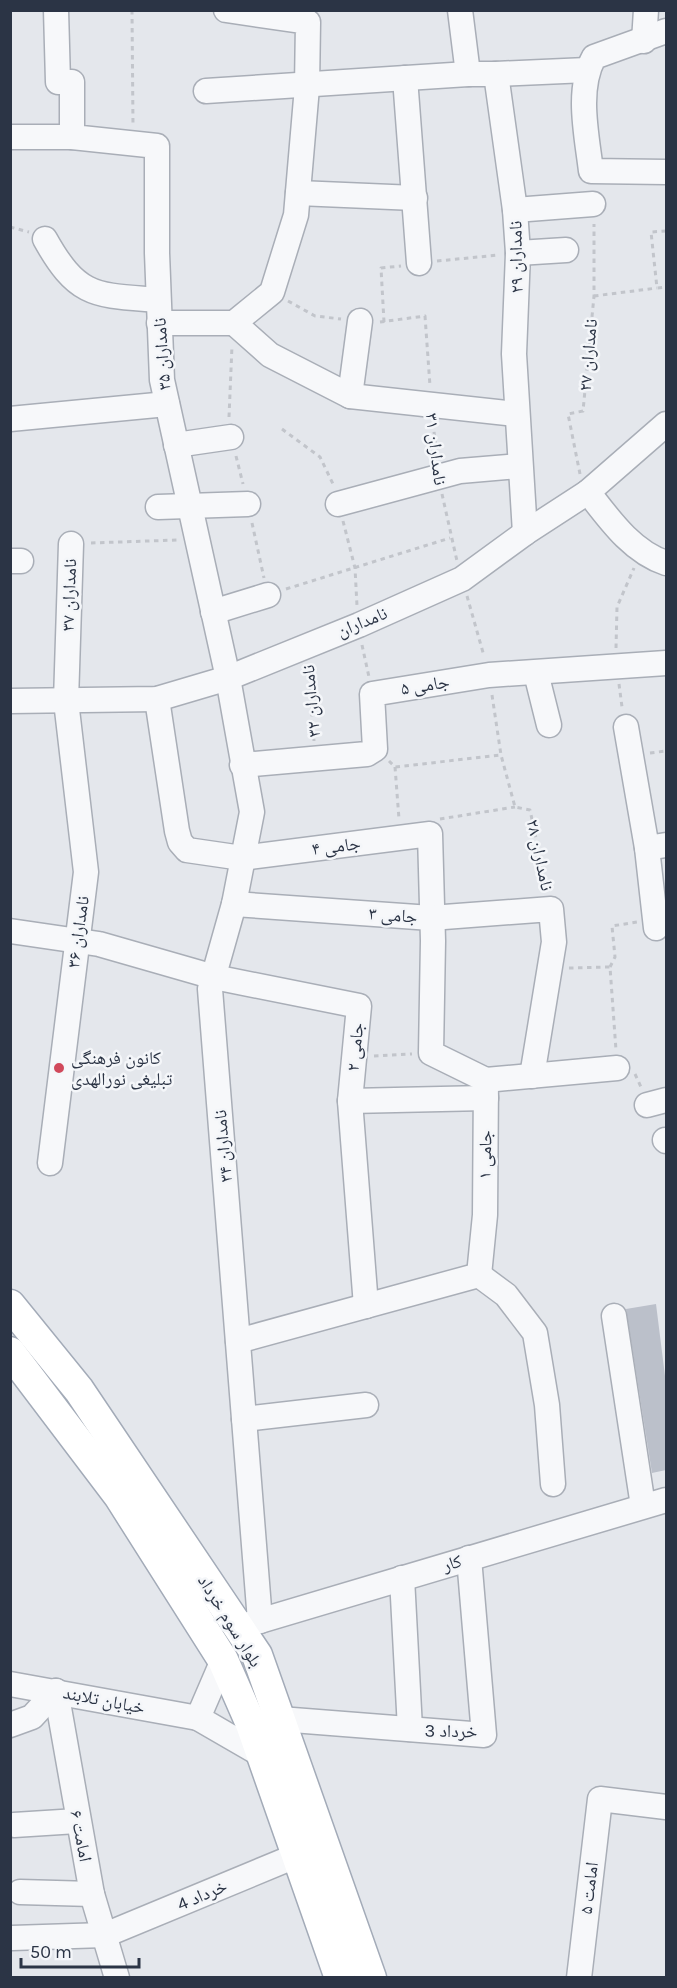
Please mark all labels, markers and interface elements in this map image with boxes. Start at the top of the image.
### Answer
street label: نامداران ۲۹ [504,220,528,294]
street label: نامداران ۳۵ [148,317,176,391]
street label: نامداران ۲۷ [574,318,602,392]
street label: نامداران ۳۱ [421,412,451,486]
street label: نامداران ۳۷ [57,558,81,632]
street label: نامداران [334,602,390,642]
street label: نامداران ۳۲ [297,664,325,738]
street label: جامی ۵ [399,670,451,700]
street label: نامداران ۲۸ [522,817,558,893]
street label: جامی ۴ [310,832,362,860]
street label: نامداران ۳۶ [62,894,94,970]
street label: جامی ۳ [368,902,418,928]
street label: جامی ۲ [342,1022,368,1072]
place label: کانون فرهنگی تبلیغی نورالهدی [71,1047,172,1090]
marker: کانون فرهنگی تبلیغی نورالهدی [52,1061,66,1075]
street label: نامداران ۳۴ [209,1109,237,1183]
street label: جامی ۱ [474,1130,496,1180]
street label: کار [439,1550,465,1577]
street label: بلوار سوم خرداد [192,1571,267,1672]
street label: خیابان تلابند [61,1681,147,1719]
street label: خرداد 3 [424,1720,478,1742]
street label: امامت ۶ [65,1808,97,1864]
street label: امامت ۵ [575,1861,603,1915]
street label: خرداد 4 [174,1875,230,1915]
scale bar [21,1931,140,1969]
text: 50 m [30,1941,72,1963]

